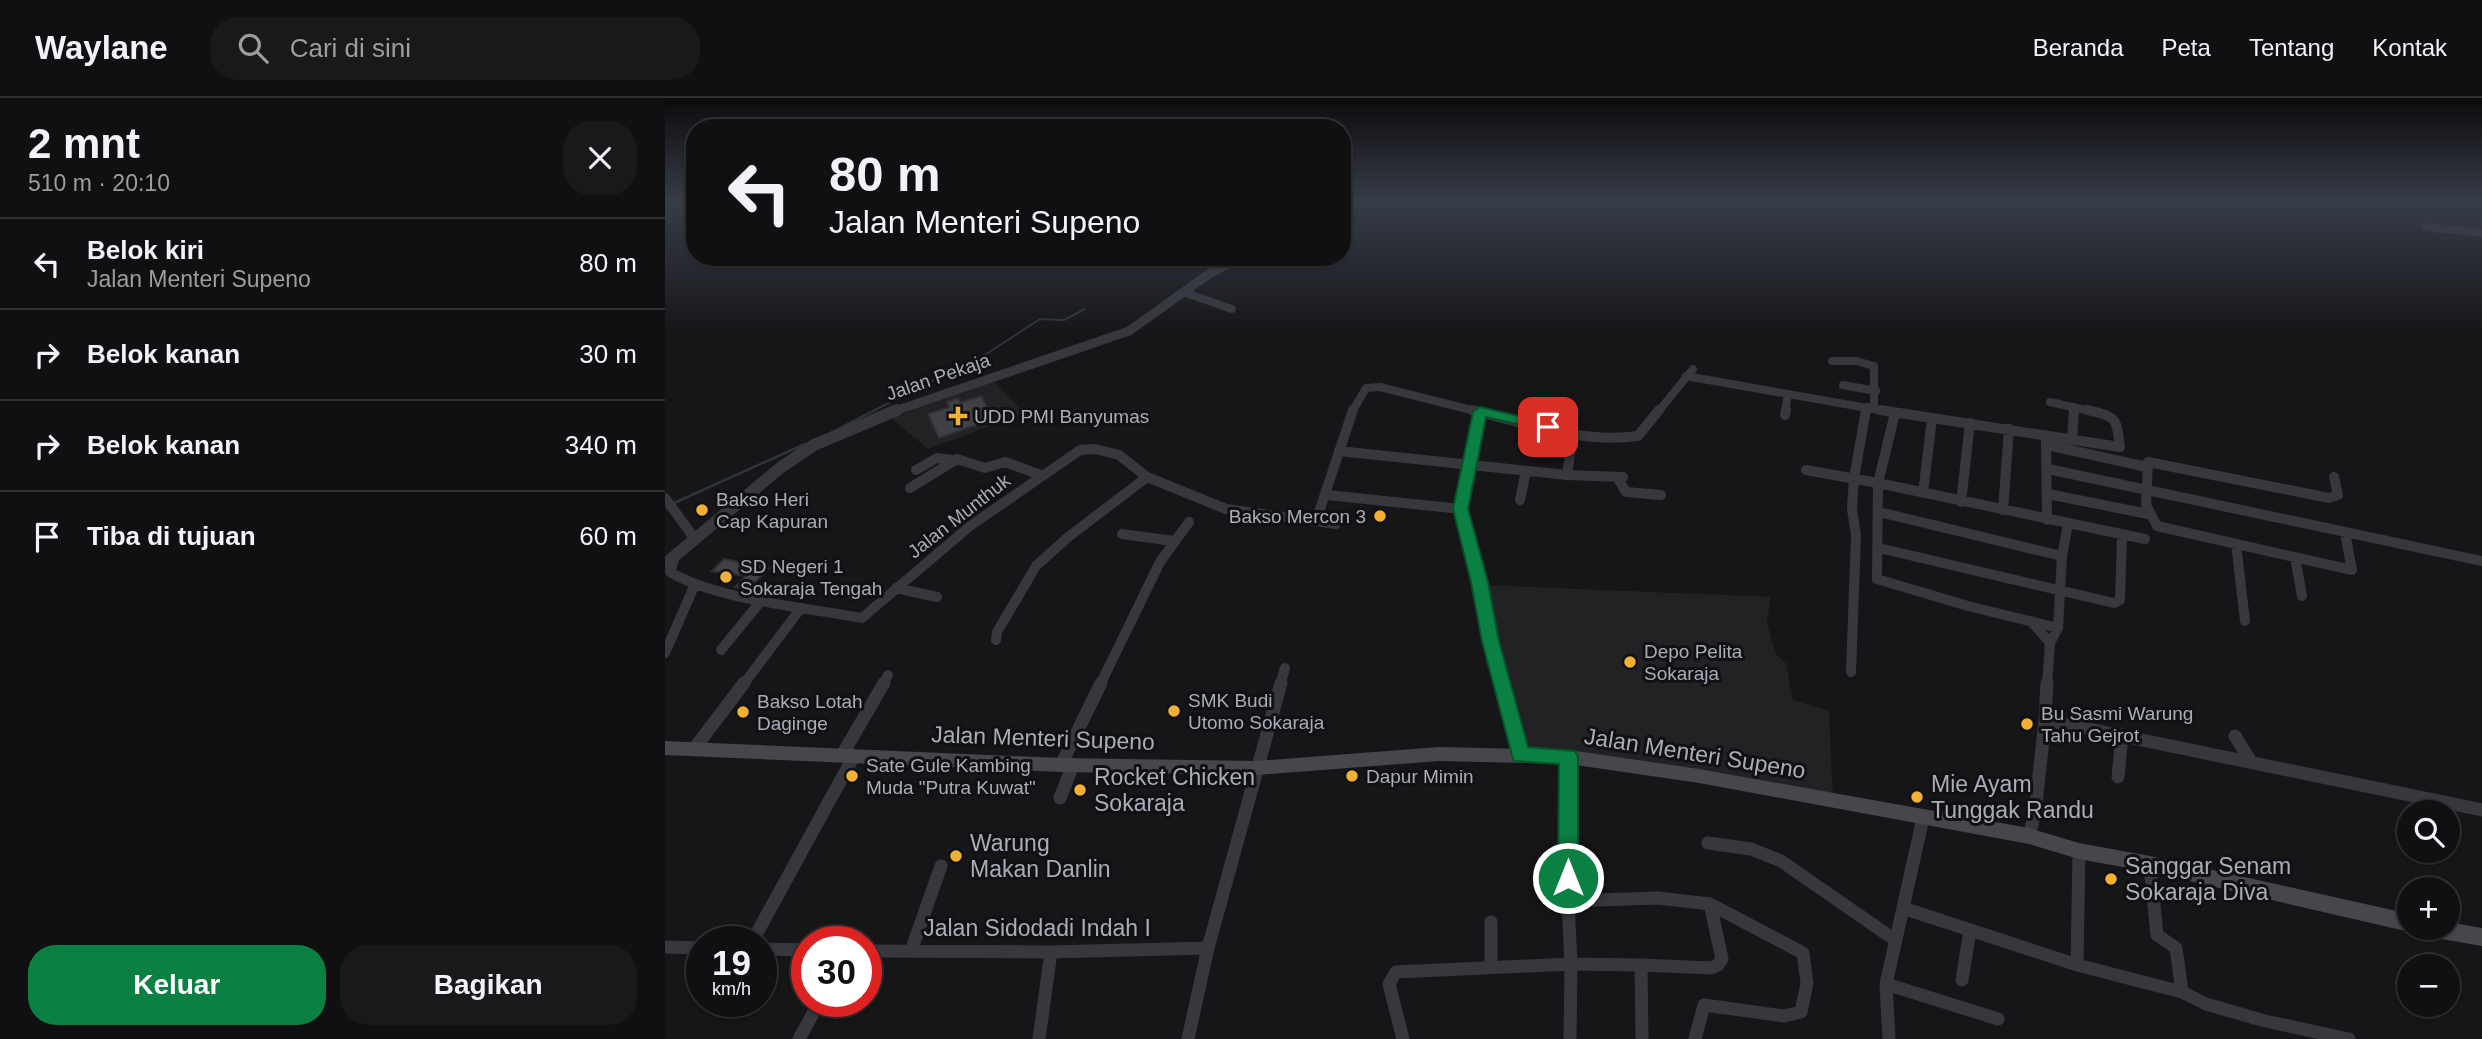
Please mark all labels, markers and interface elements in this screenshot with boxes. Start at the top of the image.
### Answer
search box [210,17,700,80]
text: Waylane [35,29,168,66]
icon: search [234,29,272,67]
text: Cari di sini [290,33,411,63]
text: Beranda [2033,34,2124,61]
text: Peta [2162,34,2211,61]
text: Tentang [2249,34,2334,61]
text: Kontak [2372,34,2447,61]
text: 2 mnt [28,120,140,167]
button: close [563,121,637,195]
icon: left [714,147,805,238]
text: 80 m [829,147,941,201]
text: 510 m · 20:10 [28,170,170,196]
text: Jalan Menteri Supeno [829,204,1140,240]
text: Belok kiri [87,235,204,265]
icon: left [28,245,66,283]
text: 80 m [579,248,637,278]
text: Jalan Menteri Supeno [87,266,311,292]
icon: right [28,336,66,374]
text: Belok kanan [87,339,240,369]
text: 30 m [579,339,637,369]
street label: Jalan Pekaja [883,349,993,405]
pin [1518,397,1578,457]
marker: UDD PMI Banyumas [948,406,968,426]
place label: UDD PMI Banyumas [974,406,1149,427]
icon: arrive [1529,408,1567,446]
icon: right [28,427,66,465]
text: Belok kanan [87,430,240,460]
text: 340 m [565,430,637,460]
street label: Jalan Munthuk [904,469,1015,562]
place label: Bakso Heri Cap Kapuran [716,489,828,532]
marker: Bakso Heri Cap Kapuran [694,502,710,518]
place label: Bakso Mercon 3 [1229,506,1366,527]
marker: Bakso Mercon 3 [1372,508,1388,524]
icon: arrive [28,518,66,556]
text: Tiba di tujuan [87,521,256,551]
text: 60 m [579,521,637,551]
place label: SD Negeri 1 Sokaraja Tengah [740,556,882,599]
marker: SD Negeri 1 Sokaraja Tengah [718,569,734,585]
place label: Depo Pelita Sokaraja [1644,641,1743,684]
marker: Depo Pelita Sokaraja [1622,654,1638,670]
place label: SMK Budi Utomo Sokaraja [1188,690,1325,733]
place label: Bakso Lotah Daginge [757,691,863,734]
marker: SMK Budi Utomo Sokaraja [1166,703,1182,719]
place label: Bu Sasmi Warung Tahu Gejrot [2041,703,2193,746]
marker: Bakso Lotah Daginge [735,704,751,720]
marker: Bu Sasmi Warung Tahu Gejrot [2019,716,2035,732]
street label: Jalan Menteri Supeno [931,721,1155,755]
street label: Jalan Menteri Supeno [1582,723,1808,783]
place label: Sate Gule Kambing Muda "Putra Kuwat" [866,755,1036,798]
place label: Rocket Chicken Sokaraja [1094,764,1255,816]
place label: Dapur Mimin [1366,766,1474,787]
marker: Sate Gule Kambing Muda "Putra Kuwat" [844,768,860,784]
marker: Dapur Mimin [1344,768,1360,784]
place label: Mie Ayam Tunggak Randu [1931,771,2094,823]
marker: Rocket Chicken Sokaraja [1072,782,1088,798]
marker: Mie Ayam Tunggak Randu [1909,789,1925,805]
map controls [2397,800,2460,1017]
button: search [2397,800,2460,863]
place label: Warung Makan Danlin [970,830,1111,882]
position arrow [1531,841,1605,915]
marker: Warung Makan Danlin [948,848,964,864]
place label: Sanggar Senam Sokaraja Diva [2125,853,2291,905]
marker: Sanggar Senam Sokaraja Diva [2103,871,2119,887]
button: + [2397,877,2460,940]
street label: Jalan Sidodadi Indah I [923,915,1151,941]
speed limit sign: 30 [791,926,882,1017]
text: 19 [712,943,751,982]
button: Keluar [28,945,326,1025]
button: Bagikan [340,945,637,1025]
button: − [2397,954,2460,1017]
text: km/h [712,979,751,999]

